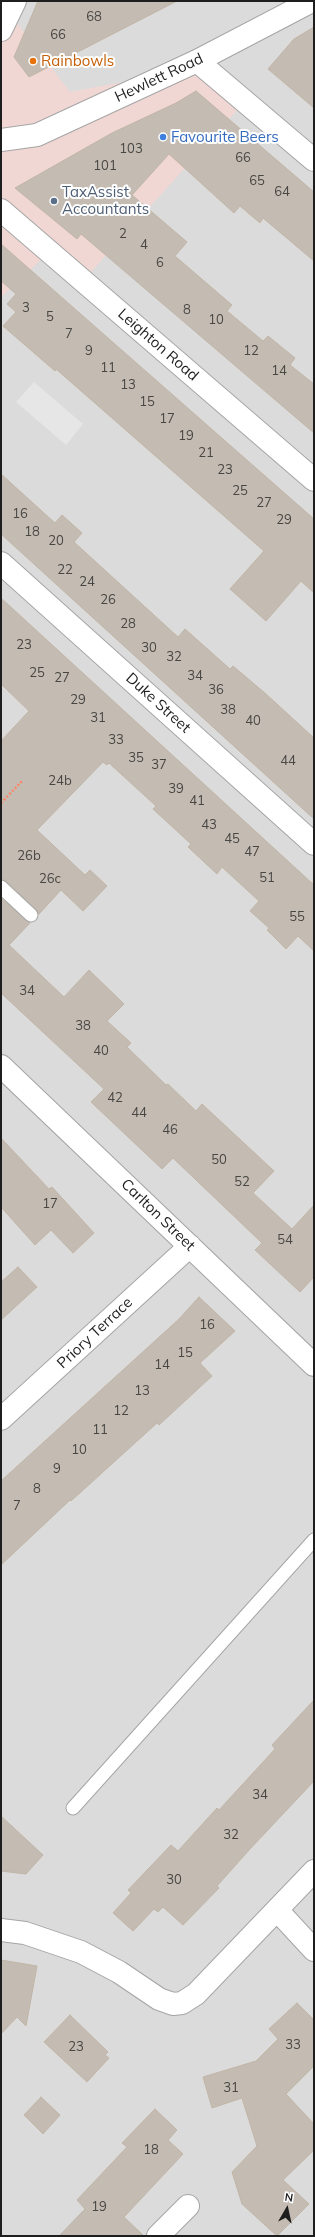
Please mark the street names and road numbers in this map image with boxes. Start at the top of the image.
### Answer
street label: Hewlett Road [112,50,206,106]
street label: Leighton Road [114,305,202,385]
street label: Duke Street [122,669,194,737]
street label: Carlton Street [117,1175,199,1255]
street label: Priory Terrace [54,1294,136,1372]

